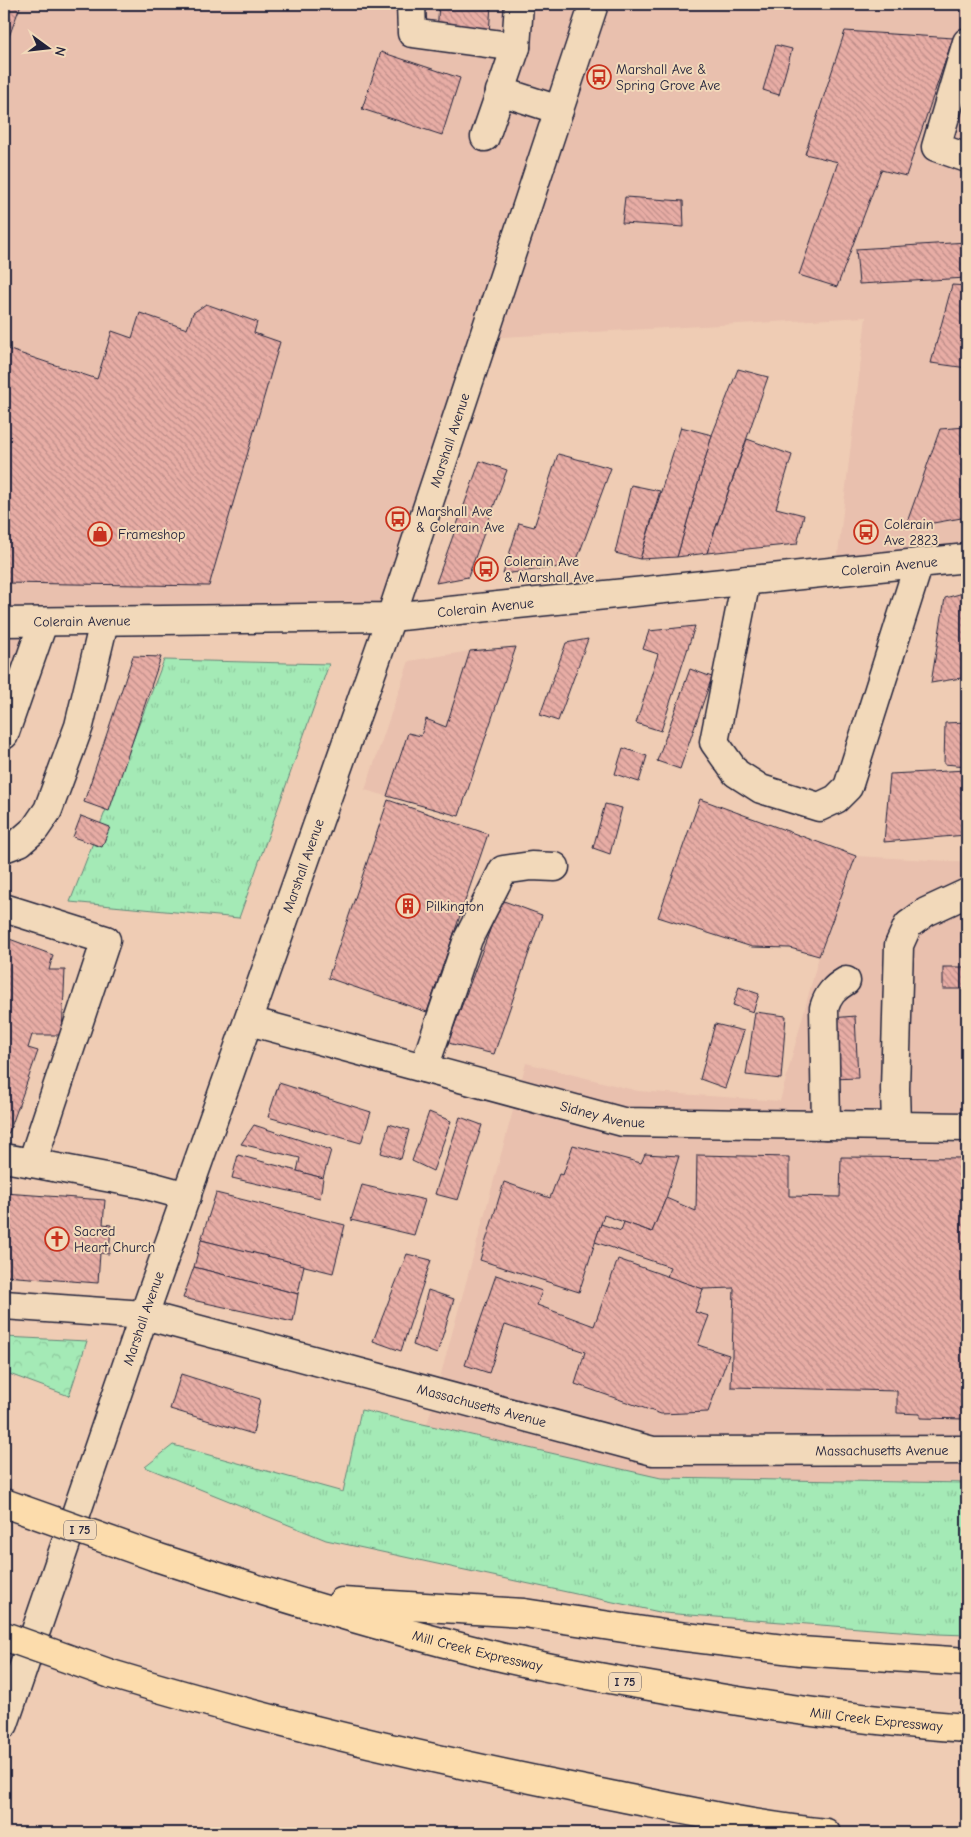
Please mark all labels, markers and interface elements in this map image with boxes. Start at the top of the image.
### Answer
north arrow [22,22,72,72]
text: N [51,45,69,58]
place label: Marshall Ave & Spring Grove Ave [616,61,720,94]
bus stop icon: Marshall Ave & Spring Grove Ave [586,64,612,90]
street label: Marshall Avenue [426,391,474,490]
place label: Marshall Ave & Colerain Ave [416,503,505,536]
bus stop icon: Marshall Ave & Colerain Ave [385,506,411,532]
place label: Colerain Ave 2823 [884,516,938,549]
bus stop icon: Colerain Ave 2823 [853,519,879,545]
shop icon: Frameshop [87,521,113,547]
place label: Frameshop [118,526,185,543]
place label: Colerain Ave & Marshall Ave [504,553,594,586]
street label: Colerain Avenue [840,553,938,580]
bus stop icon: Colerain Ave & Marshall Ave [473,556,499,582]
street label: Colerain Avenue [436,594,535,621]
street label: Colerain Avenue [33,612,131,631]
street label: Marshall Avenue [279,816,328,915]
building icon: Pilkington [395,893,421,919]
place label: Pilkington [426,898,484,915]
street label: Sidney Avenue [558,1097,645,1131]
place label: Sacred Heart Church [74,1223,155,1256]
church icon: Sacred Heart Church [44,1226,70,1252]
street label: Marshall Avenue [119,1269,168,1368]
street label: Massachusetts Avenue [415,1380,548,1431]
street label: Massachusetts Avenue [815,1442,948,1459]
road number: I 75 [64,1520,96,1540]
street label: Mill Creek Expressway [411,1627,545,1675]
road number: I 75 [609,1672,641,1691]
street label: Mill Creek Expressway [809,1704,944,1735]

